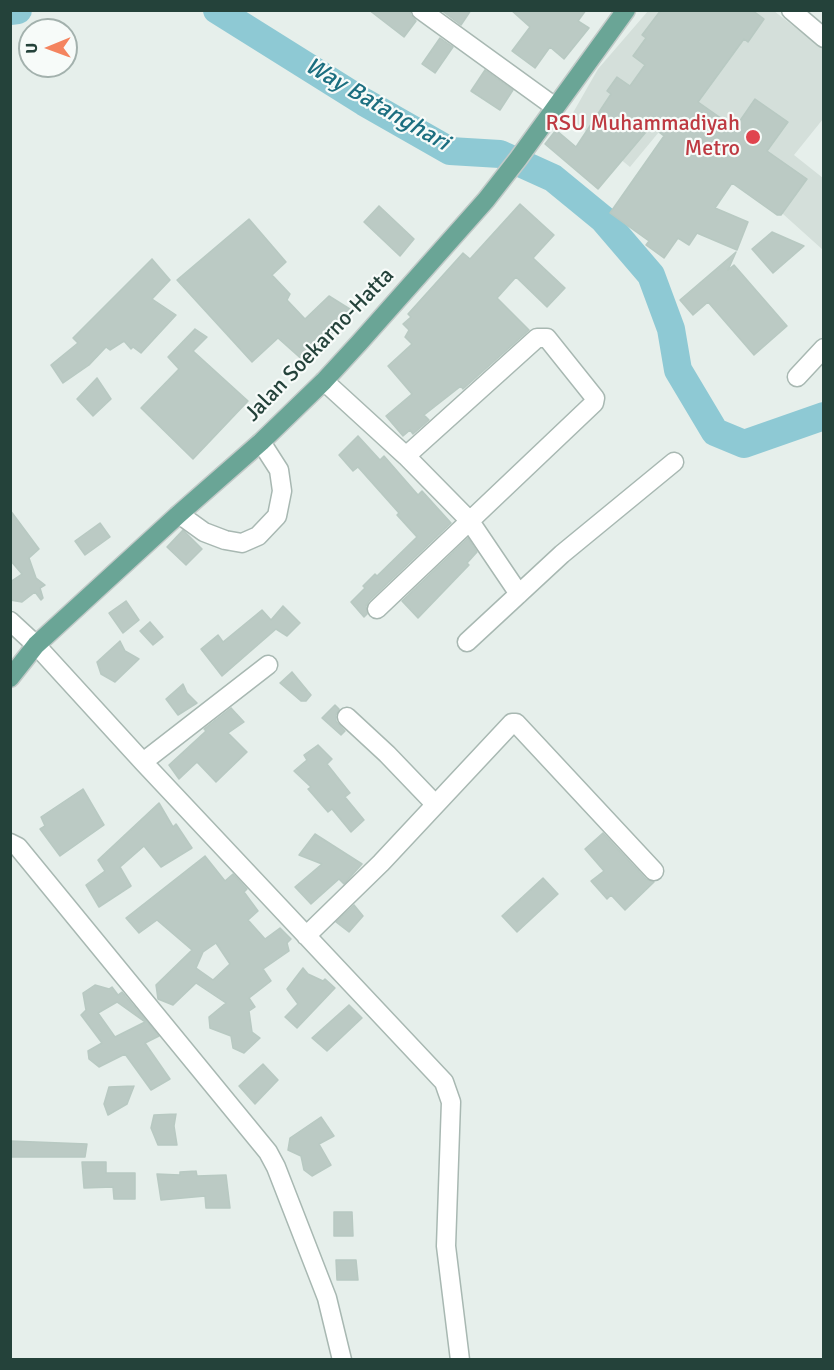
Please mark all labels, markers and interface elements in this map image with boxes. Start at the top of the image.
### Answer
north arrow [18,18,78,78]
text: U [22,43,42,54]
water label: Way Batanghari [300,52,454,158]
place label: RSU Muhammadiyah Metro [545,111,740,162]
marker: RSU Muhammadiyah Metro [744,128,762,146]
street label: Jalan Soekarno-Hatta [240,263,400,427]

